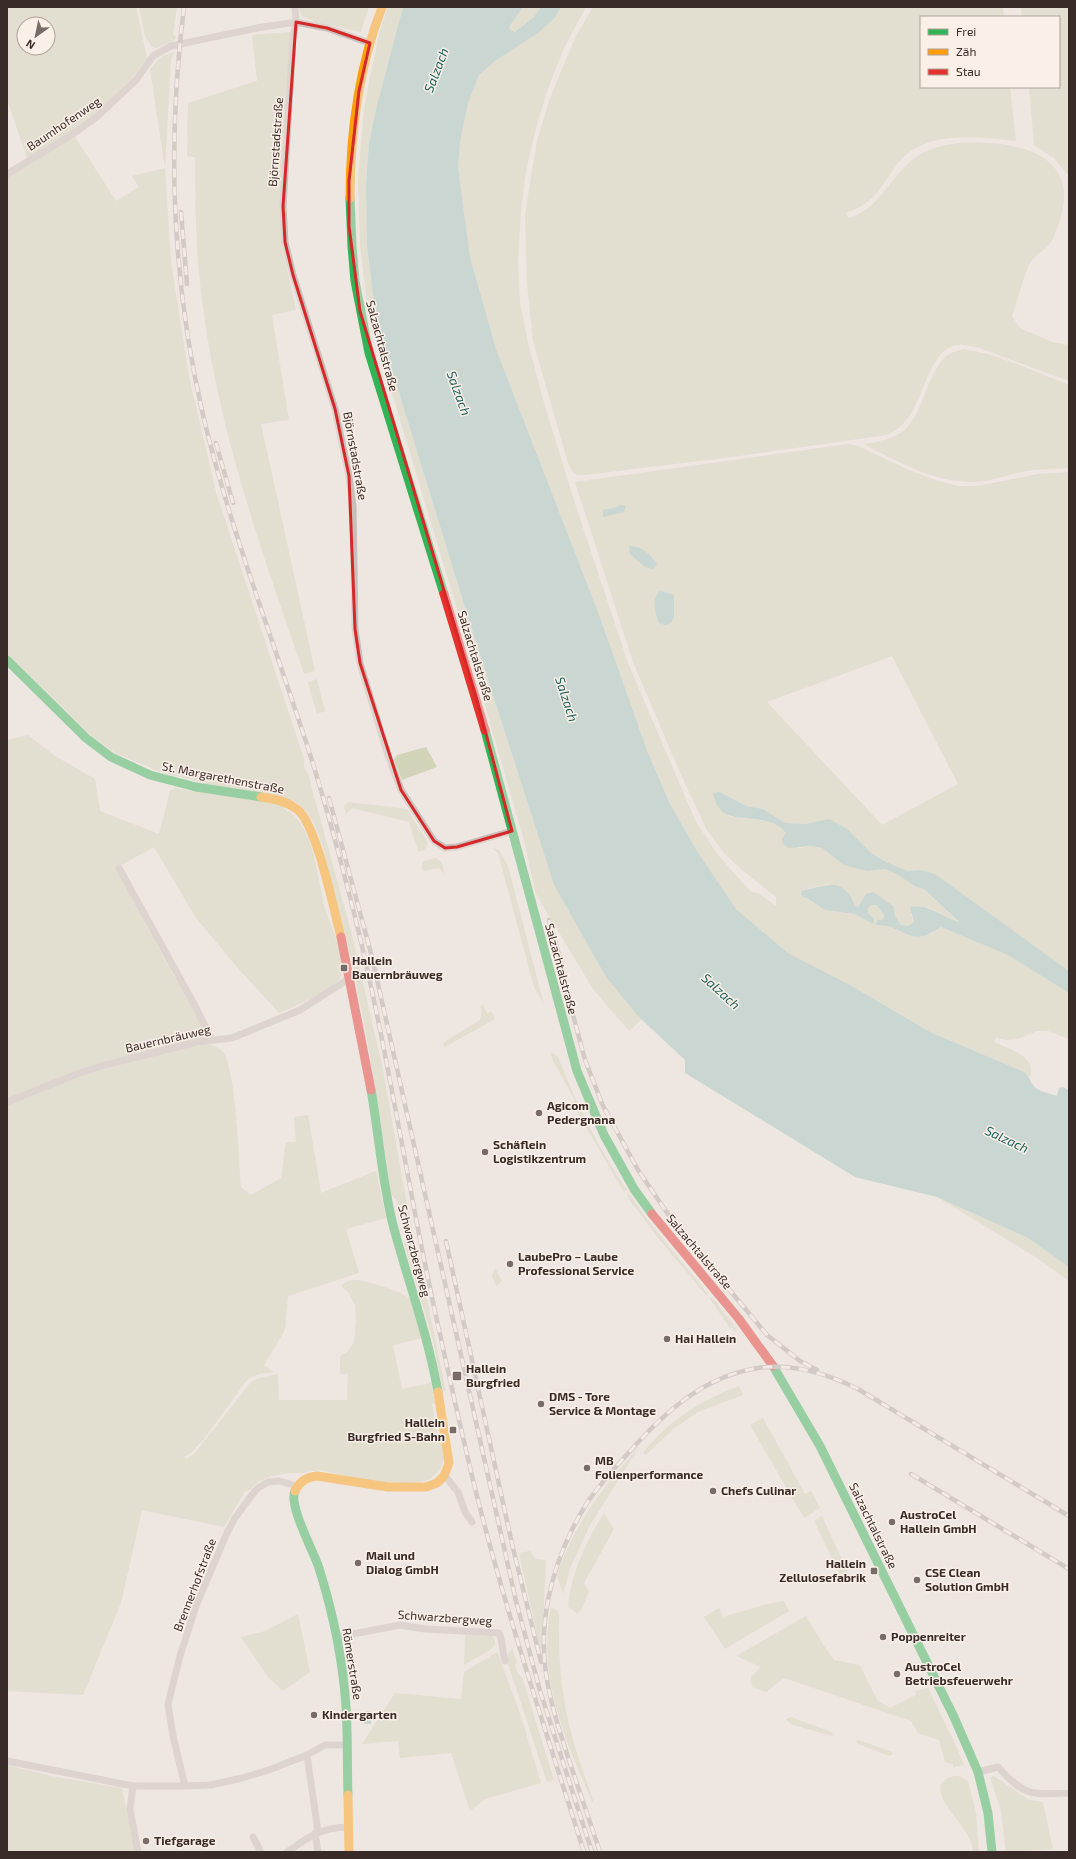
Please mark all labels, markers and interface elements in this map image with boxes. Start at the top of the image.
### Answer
north arrow [16,16,56,56]
legend [920,16,1060,88]
text: Frei [956,24,976,38]
text: N [23,37,37,52]
text: Zäh [956,44,976,58]
water label: Salzach [420,46,452,94]
text: Stau [956,64,981,78]
street label: Baumhofenweg [24,93,103,153]
street label: Björnstadstraße [265,97,286,187]
street label: Salzachtalstraße [364,299,402,393]
water label: Salzach [444,368,474,418]
street label: Björnstadstraße [340,410,371,501]
street label: Salzachtalstraße [456,609,496,703]
water label: Salzach [552,674,582,724]
street label: St. Margarethenstraße [161,758,286,796]
street label: Salzachtalstraße [543,922,581,1016]
place label: Hallein Bauernbräuweg [352,953,443,981]
marker: Hallein Bauernbräuweg [339,963,349,973]
water label: Salzach [698,970,744,1012]
street label: Bauernbräuweg [124,1021,212,1055]
place label: Agicom Pedergnana [547,1098,615,1126]
marker: Agicom Pedergnana [534,1108,544,1118]
water label: Salzach [983,1122,1031,1156]
place label: Schäflein Logistikzentrum [493,1137,586,1165]
marker: Schäflein Logistikzentrum [480,1147,490,1157]
street label: Schwarzbergweg [396,1203,434,1299]
street label: Salzachtalstraße [664,1211,735,1292]
place label: LaubePro – Laube Professional Service [518,1249,635,1277]
marker: LaubePro – Laube Professional Service [505,1259,515,1269]
place label: Hai Hallein [675,1331,736,1345]
marker: Hai Hallein [662,1334,672,1344]
place label: Hallein Burgfried [466,1361,520,1389]
marker: Hallein Burgfried [451,1370,463,1382]
place label: DMS - Tore Service & Montage [549,1389,656,1417]
marker: DMS - Tore Service & Montage [536,1399,546,1409]
place label: Hallein Burgfried S-Bahn [347,1415,445,1443]
marker: Hallein Burgfried S-Bahn [448,1425,458,1435]
place label: MB Folienperformance [595,1453,704,1481]
marker: MB Folienperformance [582,1463,592,1473]
street label: Salzachtalstraße [847,1480,901,1571]
place label: Chefs Culinar [721,1483,796,1497]
marker: Chefs Culinar [708,1486,718,1496]
place label: AustroCel Hallein GmbH [900,1507,977,1535]
marker: AustroCel Hallein GmbH [887,1517,897,1527]
street label: Brennerhofstraße [170,1536,218,1633]
place label: Mail und Dialog GmbH [366,1548,439,1576]
place label: Hallein Zellulosefabrik [779,1556,866,1584]
marker: Mail und Dialog GmbH [353,1558,363,1568]
place label: CSE Clean Solution GmbH [925,1565,1009,1593]
marker: Hallein Zellulosefabrik [869,1566,879,1576]
marker: CSE Clean Solution GmbH [912,1575,922,1585]
street label: Schwarzbergweg [397,1607,493,1627]
street label: Römerstraße [340,1627,366,1701]
place label: Poppenreiter [891,1629,966,1643]
marker: Poppenreiter [878,1632,888,1642]
place label: AustroCel Betriebsfeuerwehr [905,1659,1013,1687]
marker: AustroCel Betriebsfeuerwehr [892,1669,902,1679]
place label: Kindergarten [322,1707,397,1721]
marker: Kindergarten [309,1710,319,1720]
place label: Tiefgarage [154,1833,216,1847]
marker: Tiefgarage [141,1836,151,1846]

